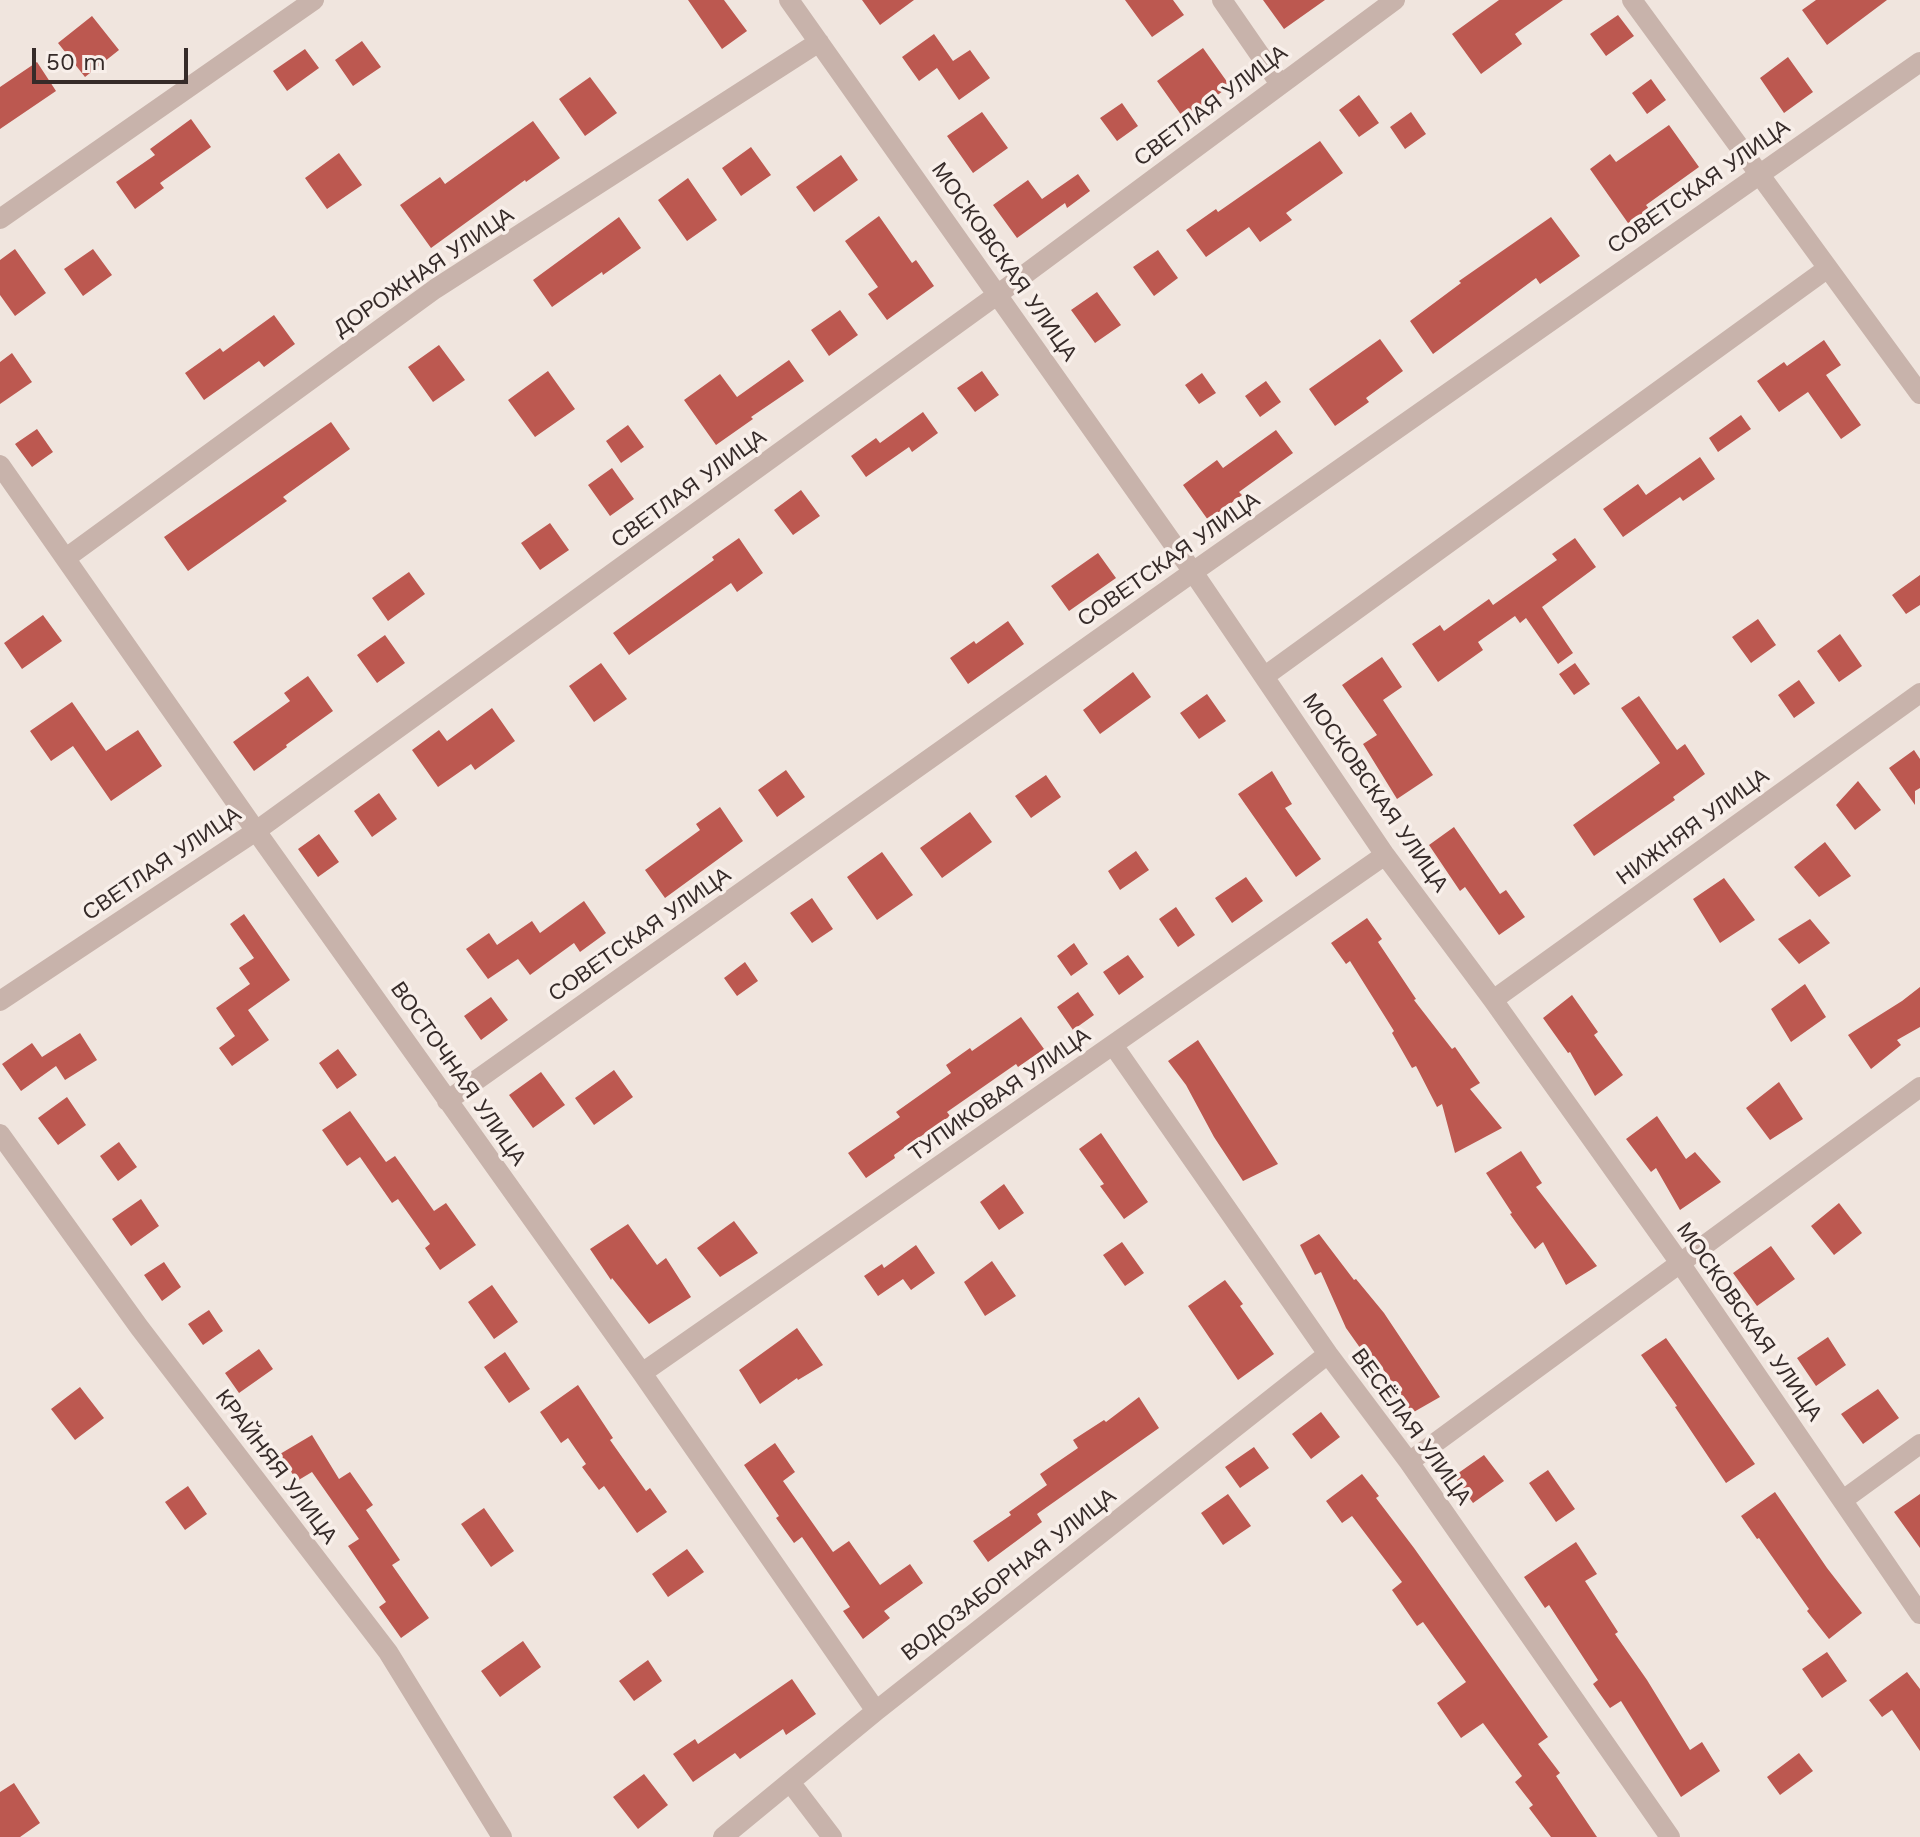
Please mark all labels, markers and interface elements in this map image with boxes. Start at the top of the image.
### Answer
scale bar [36,32,192,82]
street label: СВЕТЛАЯ УЛИЦА [1129,40,1293,172]
text: 50 m [46,48,106,76]
street label: СОВЕТСКАЯ УЛИЦА [1603,114,1795,260]
street label: МОСКОВСКАЯ УЛИЦА [925,158,1083,366]
street label: ДОРОЖНАЯ УЛИЦА [329,202,519,342]
street label: СВЕТЛАЯ УЛИЦА [606,424,772,554]
street label: СОВЕТСКАЯ УЛИЦА [1073,487,1265,633]
street label: МОСКОВСКАЯ УЛИЦА [1296,689,1454,897]
street label: НИЖНЯЯ УЛИЦА [1612,763,1774,891]
street label: СВЕТЛАЯ УЛИЦА [78,801,246,927]
street label: СОВЕТСКАЯ УЛИЦА [544,862,736,1008]
street label: ВОСТОЧНАЯ УЛИЦА [385,977,531,1171]
street label: ТУПИКОВАЯ УЛИЦА [904,1022,1096,1168]
street label: МОСКОВСКАЯ УЛИЦА [1670,1218,1828,1426]
street label: ВЕСЁЛАЯ УЛИЦА [1345,1344,1477,1510]
street label: КРАЙНЯЯ УЛИЦА [209,1385,343,1549]
street label: ВОДОЗАБОРНАЯ УЛИЦА [896,1483,1122,1667]

